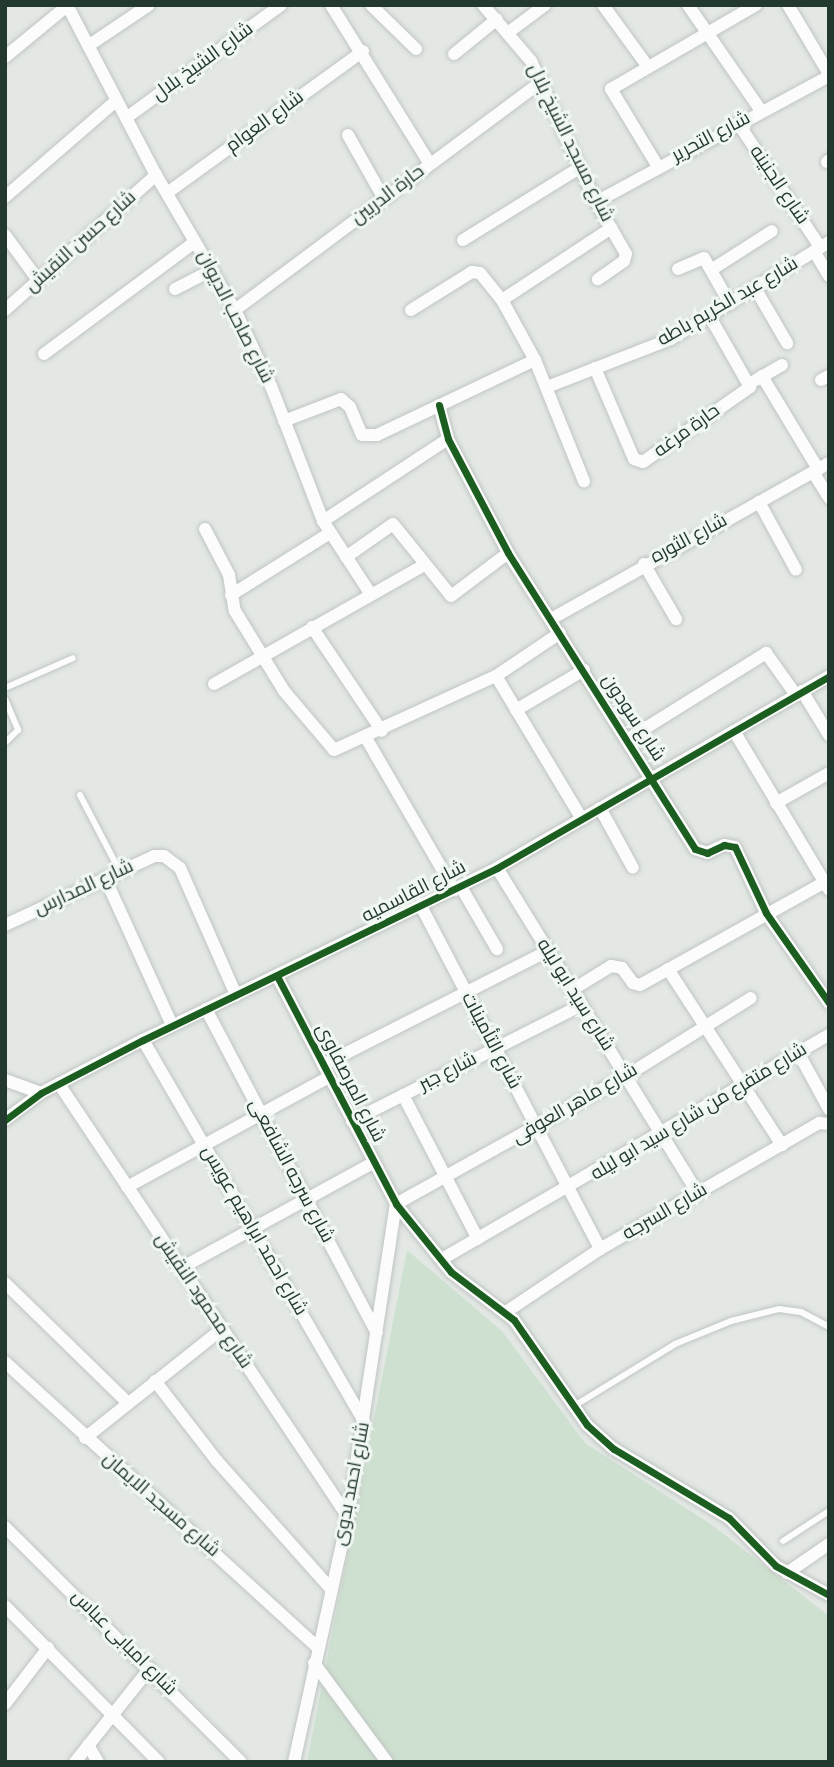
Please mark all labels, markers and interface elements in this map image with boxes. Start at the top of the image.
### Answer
street label: شارع الشيخ بلال [148,18,258,106]
street label: شارع مسجد الشيخ بلال [522,60,618,226]
street label: شارع العوام [221,86,309,158]
street label: شارع التحرير [668,107,754,167]
street label: شارع الجنينه [744,141,814,229]
street label: حارة الدربين [347,160,429,230]
street label: شارع حسن النقيش [21,186,141,298]
street label: شارع صاحب الديوان [192,247,278,387]
street label: شارع عبد الكريم باطه [654,252,802,352]
street label: حارة مرغه [649,399,725,463]
street label: شارع الثوره [647,509,731,569]
street label: شارع سودون [596,670,670,766]
street label: شارع المدارس [31,855,137,921]
street label: شارع القاسميه [358,856,470,928]
street label: شارع سيد ابو ليله [531,934,619,1056]
street label: شارع التأمينات [456,989,526,1093]
street label: شارع المرصفاوى [310,1020,390,1146]
street label: شارع متفرع من شارع سيد ابو ليله [587,1038,811,1186]
street label: شارع جبر [415,1048,481,1096]
street label: شارع ماهر العوفى [508,1059,642,1149]
street label: شارع سرجه الشافعى [243,1095,339,1247]
street label: شارع احمد ابراهيم عويس [196,1142,312,1320]
street label: شارع السرجه [619,1179,711,1245]
street label: شارع محمود النقيش [149,1229,257,1373]
street label: شارع احمد بدوى [329,1420,375,1548]
street label: شارع مسجد الايمان [98,1448,224,1562]
street label: شارع امبابى عباس [66,1585,182,1701]

